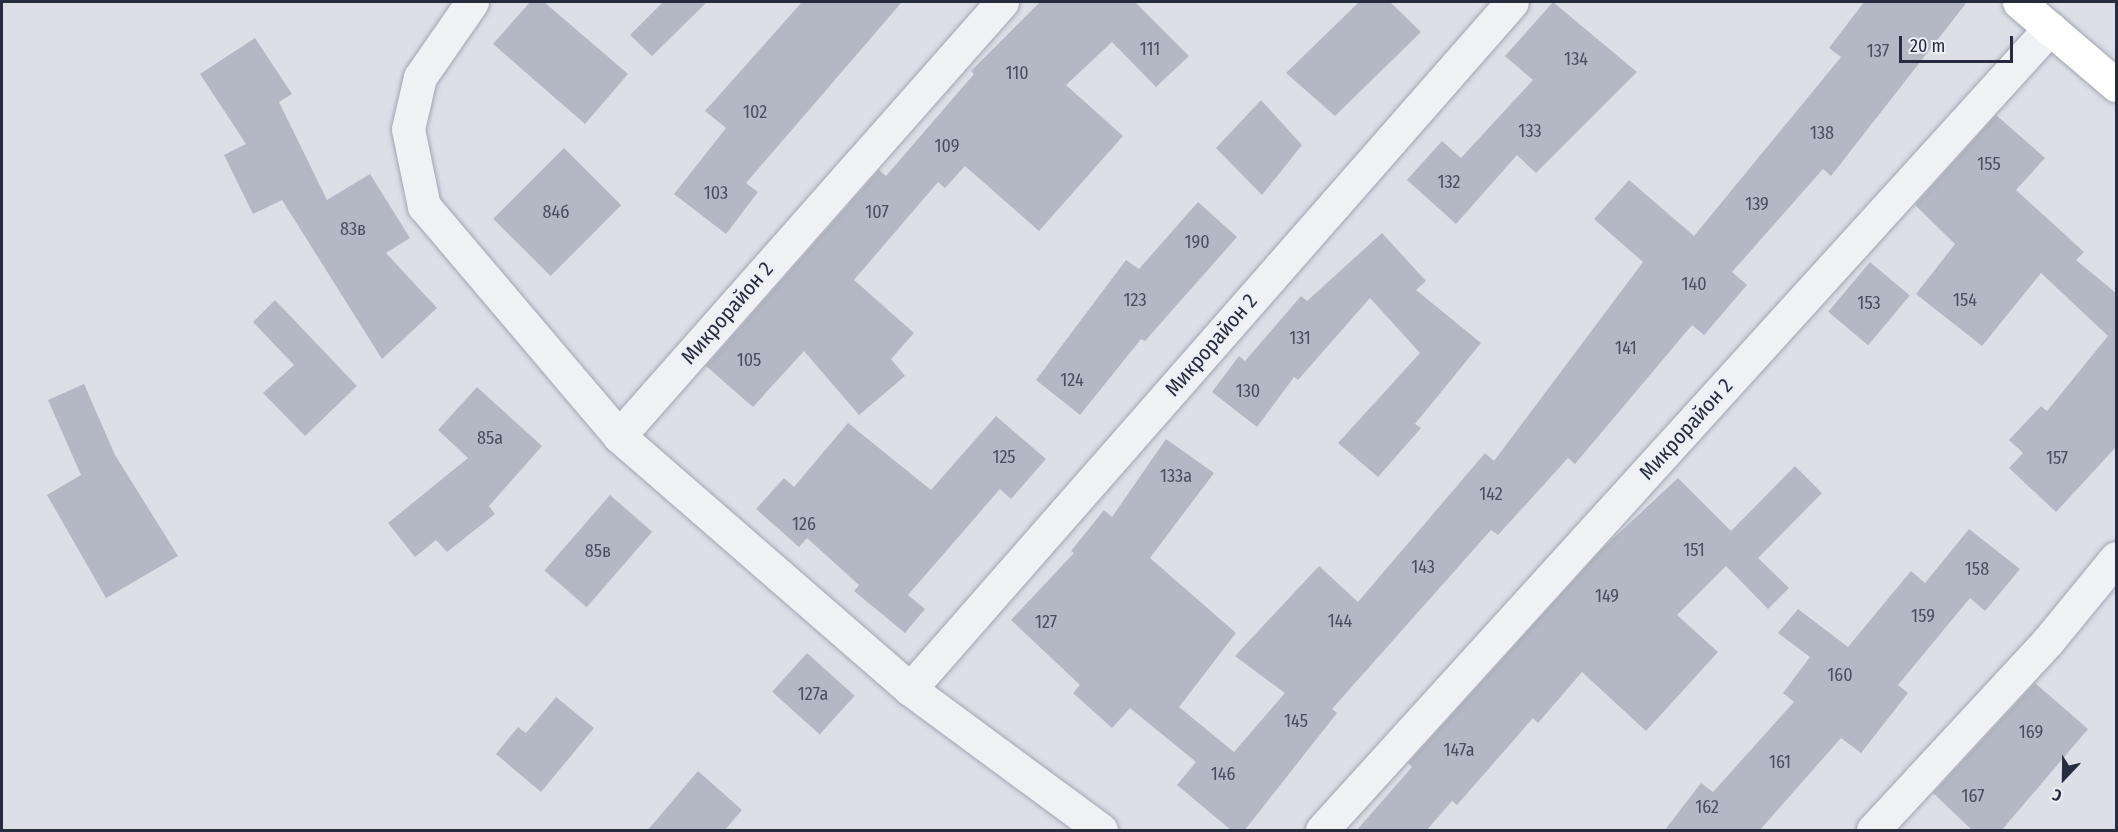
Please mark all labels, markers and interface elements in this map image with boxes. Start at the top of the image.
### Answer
scale bar [1902,24,2016,62]
text: 20 m [1910,35,1945,57]
house number: 111 [1140,38,1160,60]
house number: 137 [1867,40,1889,62]
house number: 134 [1564,48,1588,70]
house number: 110 [1005,62,1029,84]
house number: 102 [743,101,767,123]
house number: 133 [1518,120,1542,142]
house number: 138 [1810,122,1834,144]
house number: 109 [934,135,960,157]
house number: 155 [1977,153,2001,175]
house number: 132 [1438,171,1460,193]
house number: 103 [704,182,728,204]
house number: 139 [1745,193,1769,215]
house number: 84б [542,201,570,223]
house number: 107 [865,201,889,223]
house number: 83в [340,218,366,240]
house number: 190 [1184,231,1210,253]
street label: Микрорайон 2 [676,257,778,369]
house number: 140 [1681,273,1707,295]
house number: 123 [1123,289,1147,311]
street label: Микрорайон 2 [1160,289,1262,401]
house number: 154 [1953,289,1977,311]
house number: 153 [1857,292,1881,314]
house number: 131 [1289,327,1311,349]
house number: 141 [1615,337,1637,359]
house number: 105 [737,349,761,371]
house number: 124 [1060,369,1084,391]
street label: Микрорайон 2 [1634,373,1738,485]
house number: 130 [1236,380,1260,402]
house number: 85а [477,427,503,449]
house number: 125 [992,446,1016,468]
house number: 157 [2046,447,2068,469]
house number: 133а [1160,465,1192,487]
house number: 142 [1479,483,1503,505]
house number: 126 [792,513,816,535]
house number: 151 [1683,539,1705,561]
house number: 85в [585,540,611,562]
house number: 143 [1411,556,1435,578]
house number: 158 [1965,558,1989,580]
house number: 149 [1595,585,1619,607]
house number: 159 [1911,605,1935,627]
house number: 144 [1328,610,1352,632]
house number: 127 [1035,611,1057,633]
house number: 160 [1827,664,1853,686]
house number: 127а [798,683,828,705]
house number: 145 [1284,710,1308,732]
house number: 169 [2019,721,2043,743]
house number: 147а [1444,739,1474,761]
north arrow [2034,748,2094,808]
house number: 161 [1769,751,1791,773]
house number: 146 [1211,763,1235,785]
house number: 167 [1962,785,1984,807]
text: С [2050,785,2065,806]
house number: 162 [1695,796,1719,818]

